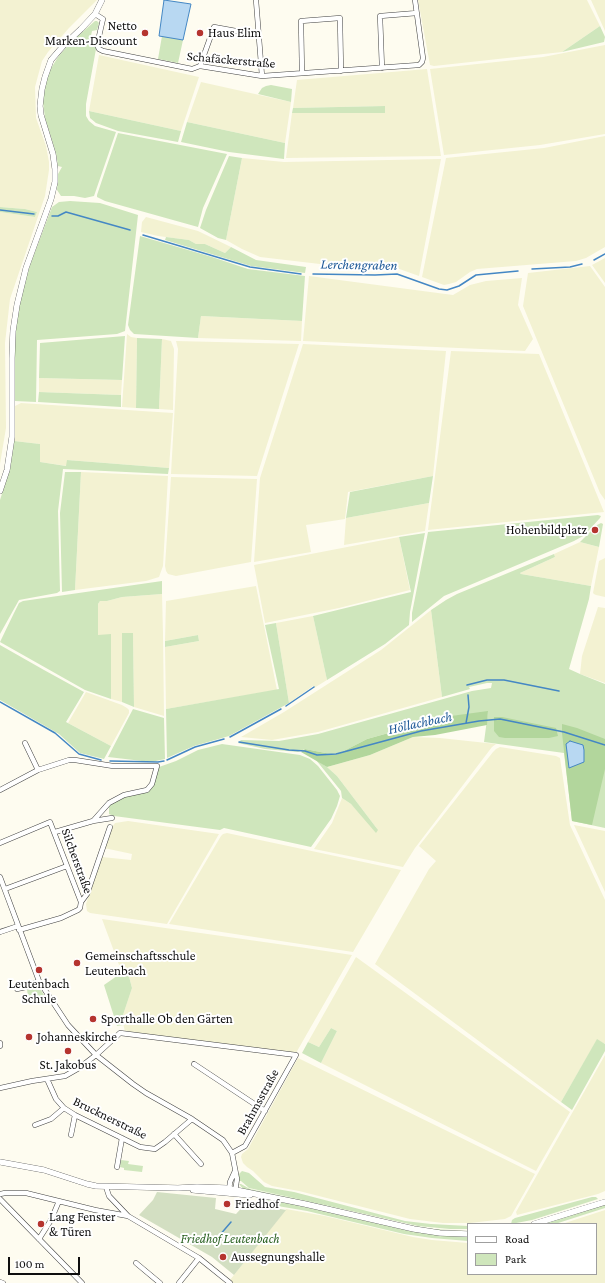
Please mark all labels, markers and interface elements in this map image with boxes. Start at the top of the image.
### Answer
place label: Netto Marken-Discount [45,18,137,49]
place label: Haus Elim [208,25,261,41]
marker: Netto Marken-Discount [140,28,150,38]
marker: Haus Elim [195,28,205,38]
street label: Schafäckerstraße [186,48,276,72]
water label: Lerchengraben [320,256,398,274]
place label: Hohenbildplatz [506,522,587,538]
marker: Hohenbildplatz [590,525,600,535]
water label: Höllachbach [387,708,453,738]
street label: Silcherstraße [58,826,96,896]
place label: Gemeinschaftsschule Leutenbach [85,948,195,979]
marker: Gemeinschaftsschule Leutenbach [72,958,82,968]
marker: Leutenbach Schule [34,965,44,975]
place label: Leutenbach Schule [8,976,70,1007]
place label: Sporthalle Ob den Gärten [101,1011,233,1027]
marker: Sporthalle Ob den Gärten [88,1014,98,1024]
place label: Johanneskirche [37,1029,117,1045]
marker: Johanneskirche [24,1032,34,1042]
marker: St. Jakobus [63,1046,73,1056]
place label: St. Jakobus [40,1057,96,1073]
street label: Brahmsstraße [234,1066,282,1138]
street label: Brucknerstraße [71,1093,149,1143]
place label: Friedhof [235,1196,279,1212]
marker: Friedhof [222,1199,232,1209]
place label: Lang Fenster & Türen [49,1209,116,1240]
marker: Lang Fenster & Türen [36,1219,46,1229]
legend [467,1223,597,1275]
park label: Friedhof Leutenbach [181,1231,279,1247]
text: Road [505,1232,529,1246]
scale bar [10,1249,82,1275]
place label: Aussegnungshalle [231,1249,325,1265]
marker: Aussegnungshalle [218,1252,228,1262]
text: Park [505,1252,526,1266]
text: 100 m [15,1257,44,1271]

